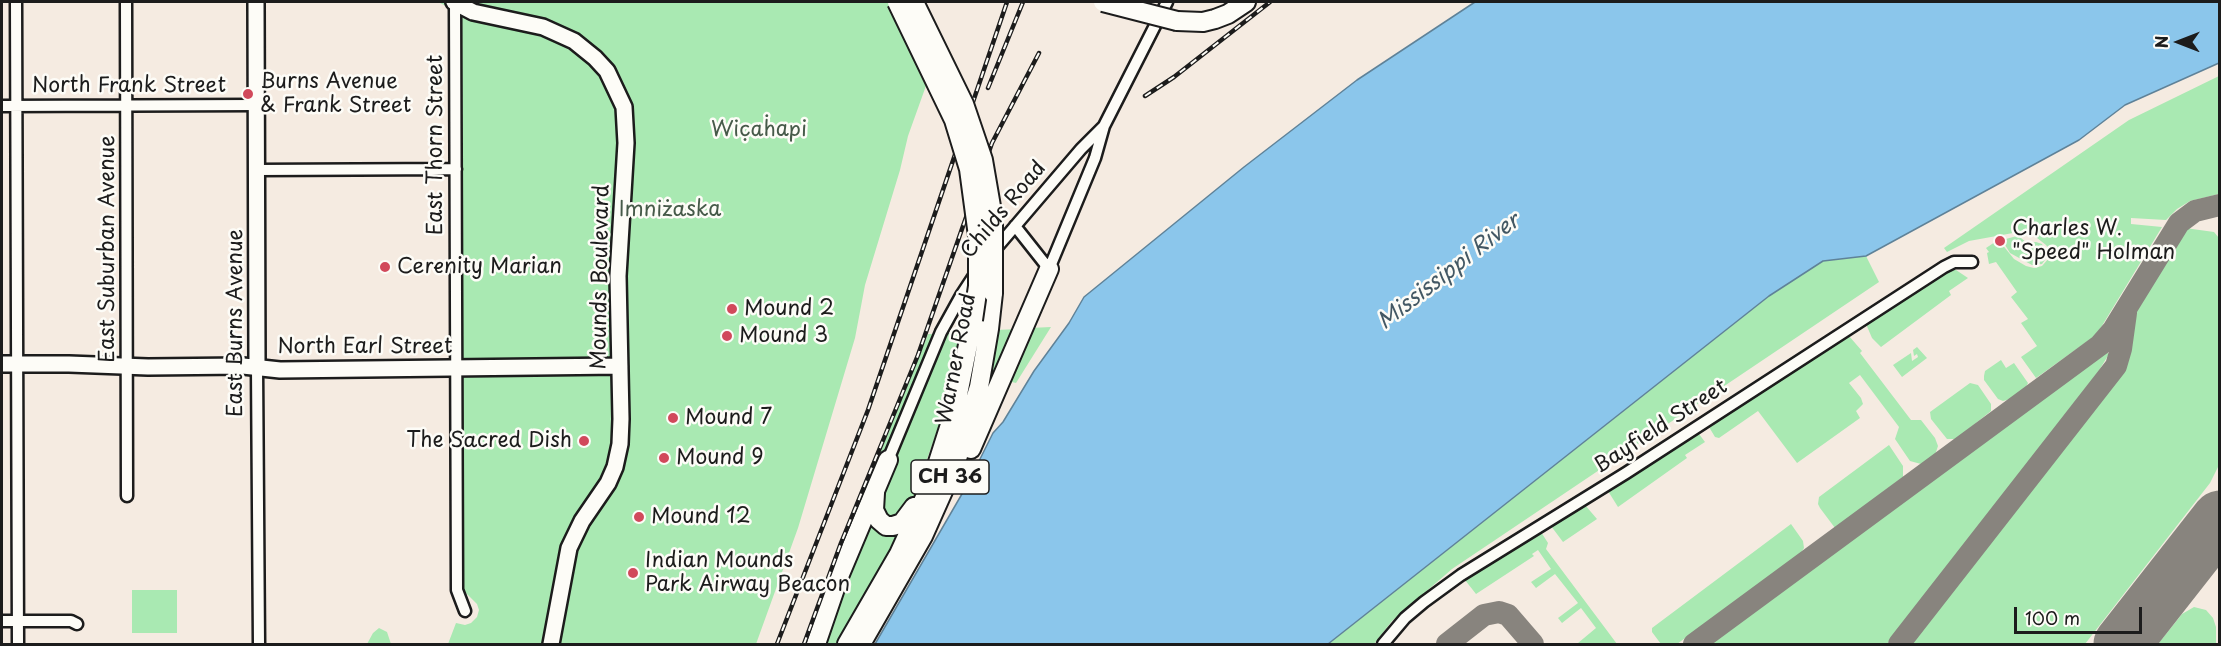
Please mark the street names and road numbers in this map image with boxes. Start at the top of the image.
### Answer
street label: East Thorn Street [423,55,449,235]
street label: North Frank Street [32,73,226,99]
street label: East Suburban Avenue [95,135,121,363]
street label: Childs Road [956,156,1052,264]
street label: Mounds Boulevard [587,184,615,370]
street label: East Burns Avenue [223,229,249,417]
street label: Warner Road [932,291,982,427]
street label: North Earl Street [277,334,453,360]
street label: Bayfield Street [1590,375,1732,479]
road number: CH 36 [911,460,989,494]

